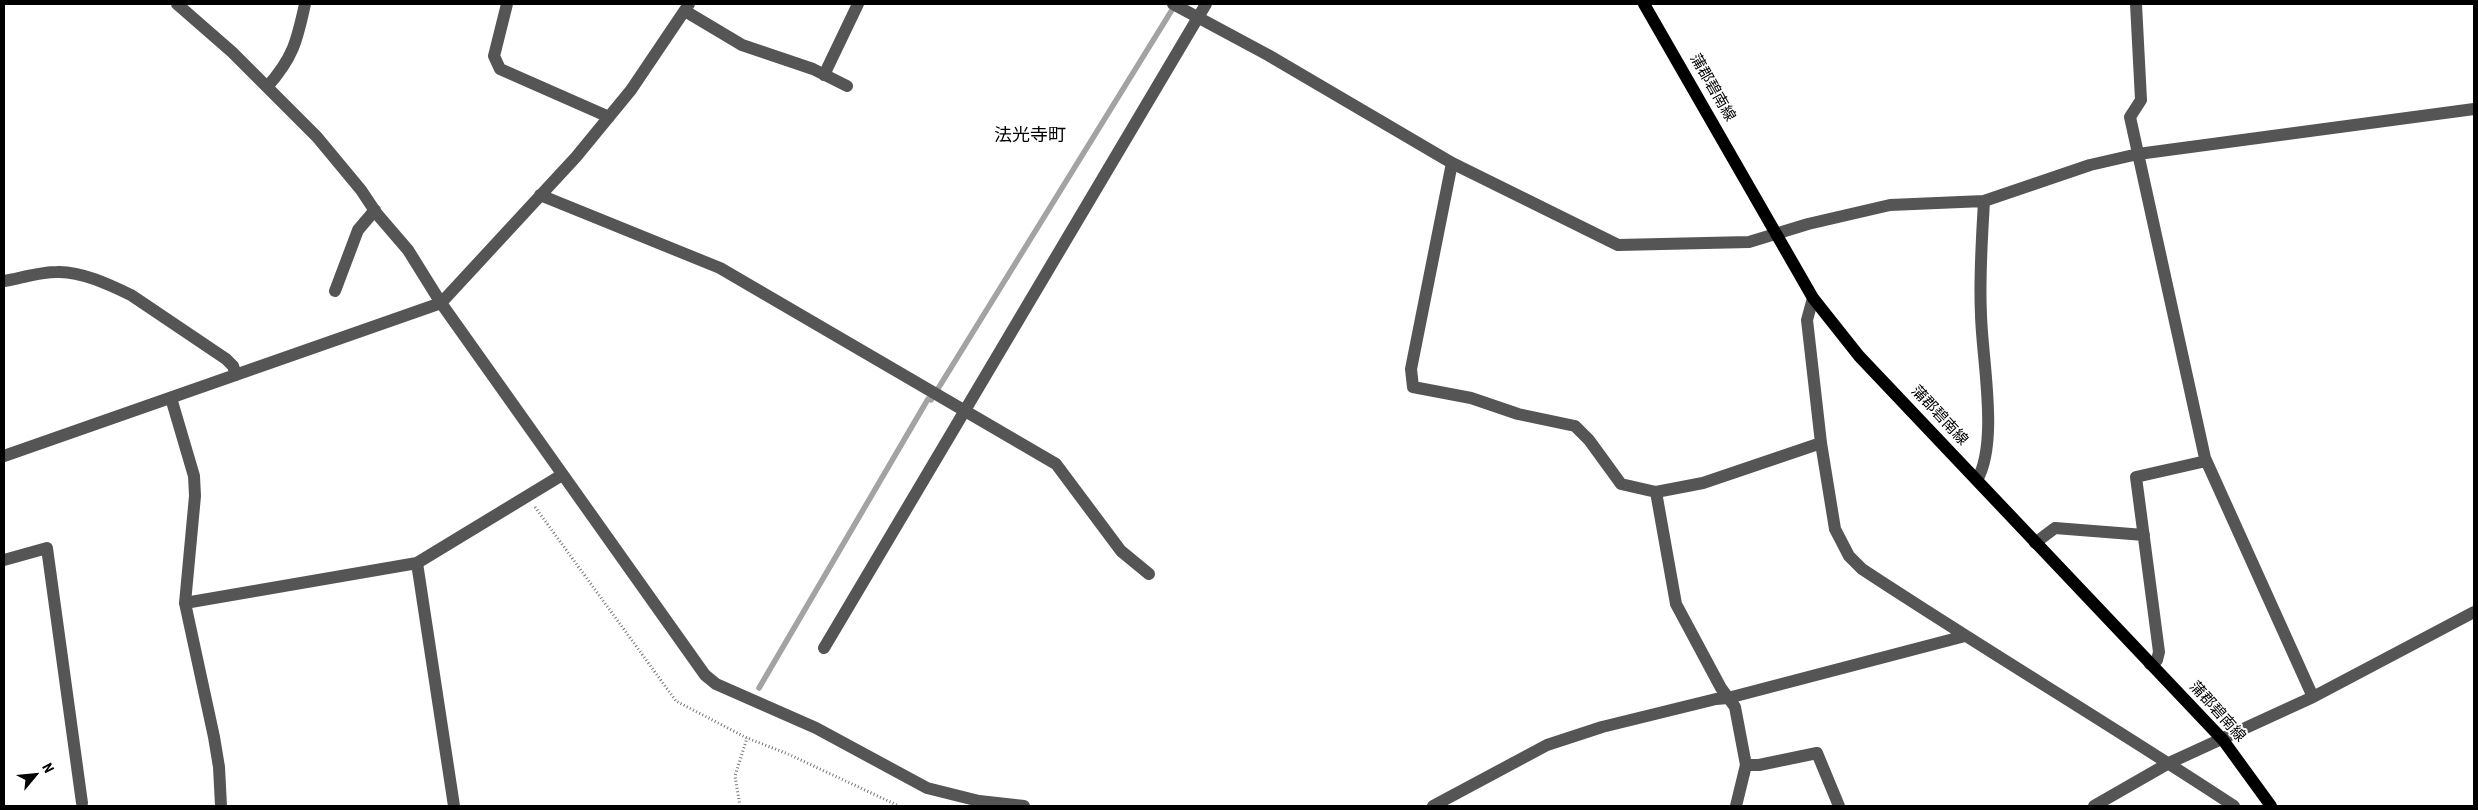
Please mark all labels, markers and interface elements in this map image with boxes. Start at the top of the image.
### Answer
street label: 蒲郡碧南線 [1685,51,1739,125]
district label: 法光寺町 [994,125,1066,147]
street label: 蒲郡碧南線 [1907,382,1971,450]
street label: 蒲郡碧南線 [2185,678,2249,746]
north arrow [10,750,60,800]
text: N [39,760,57,775]

